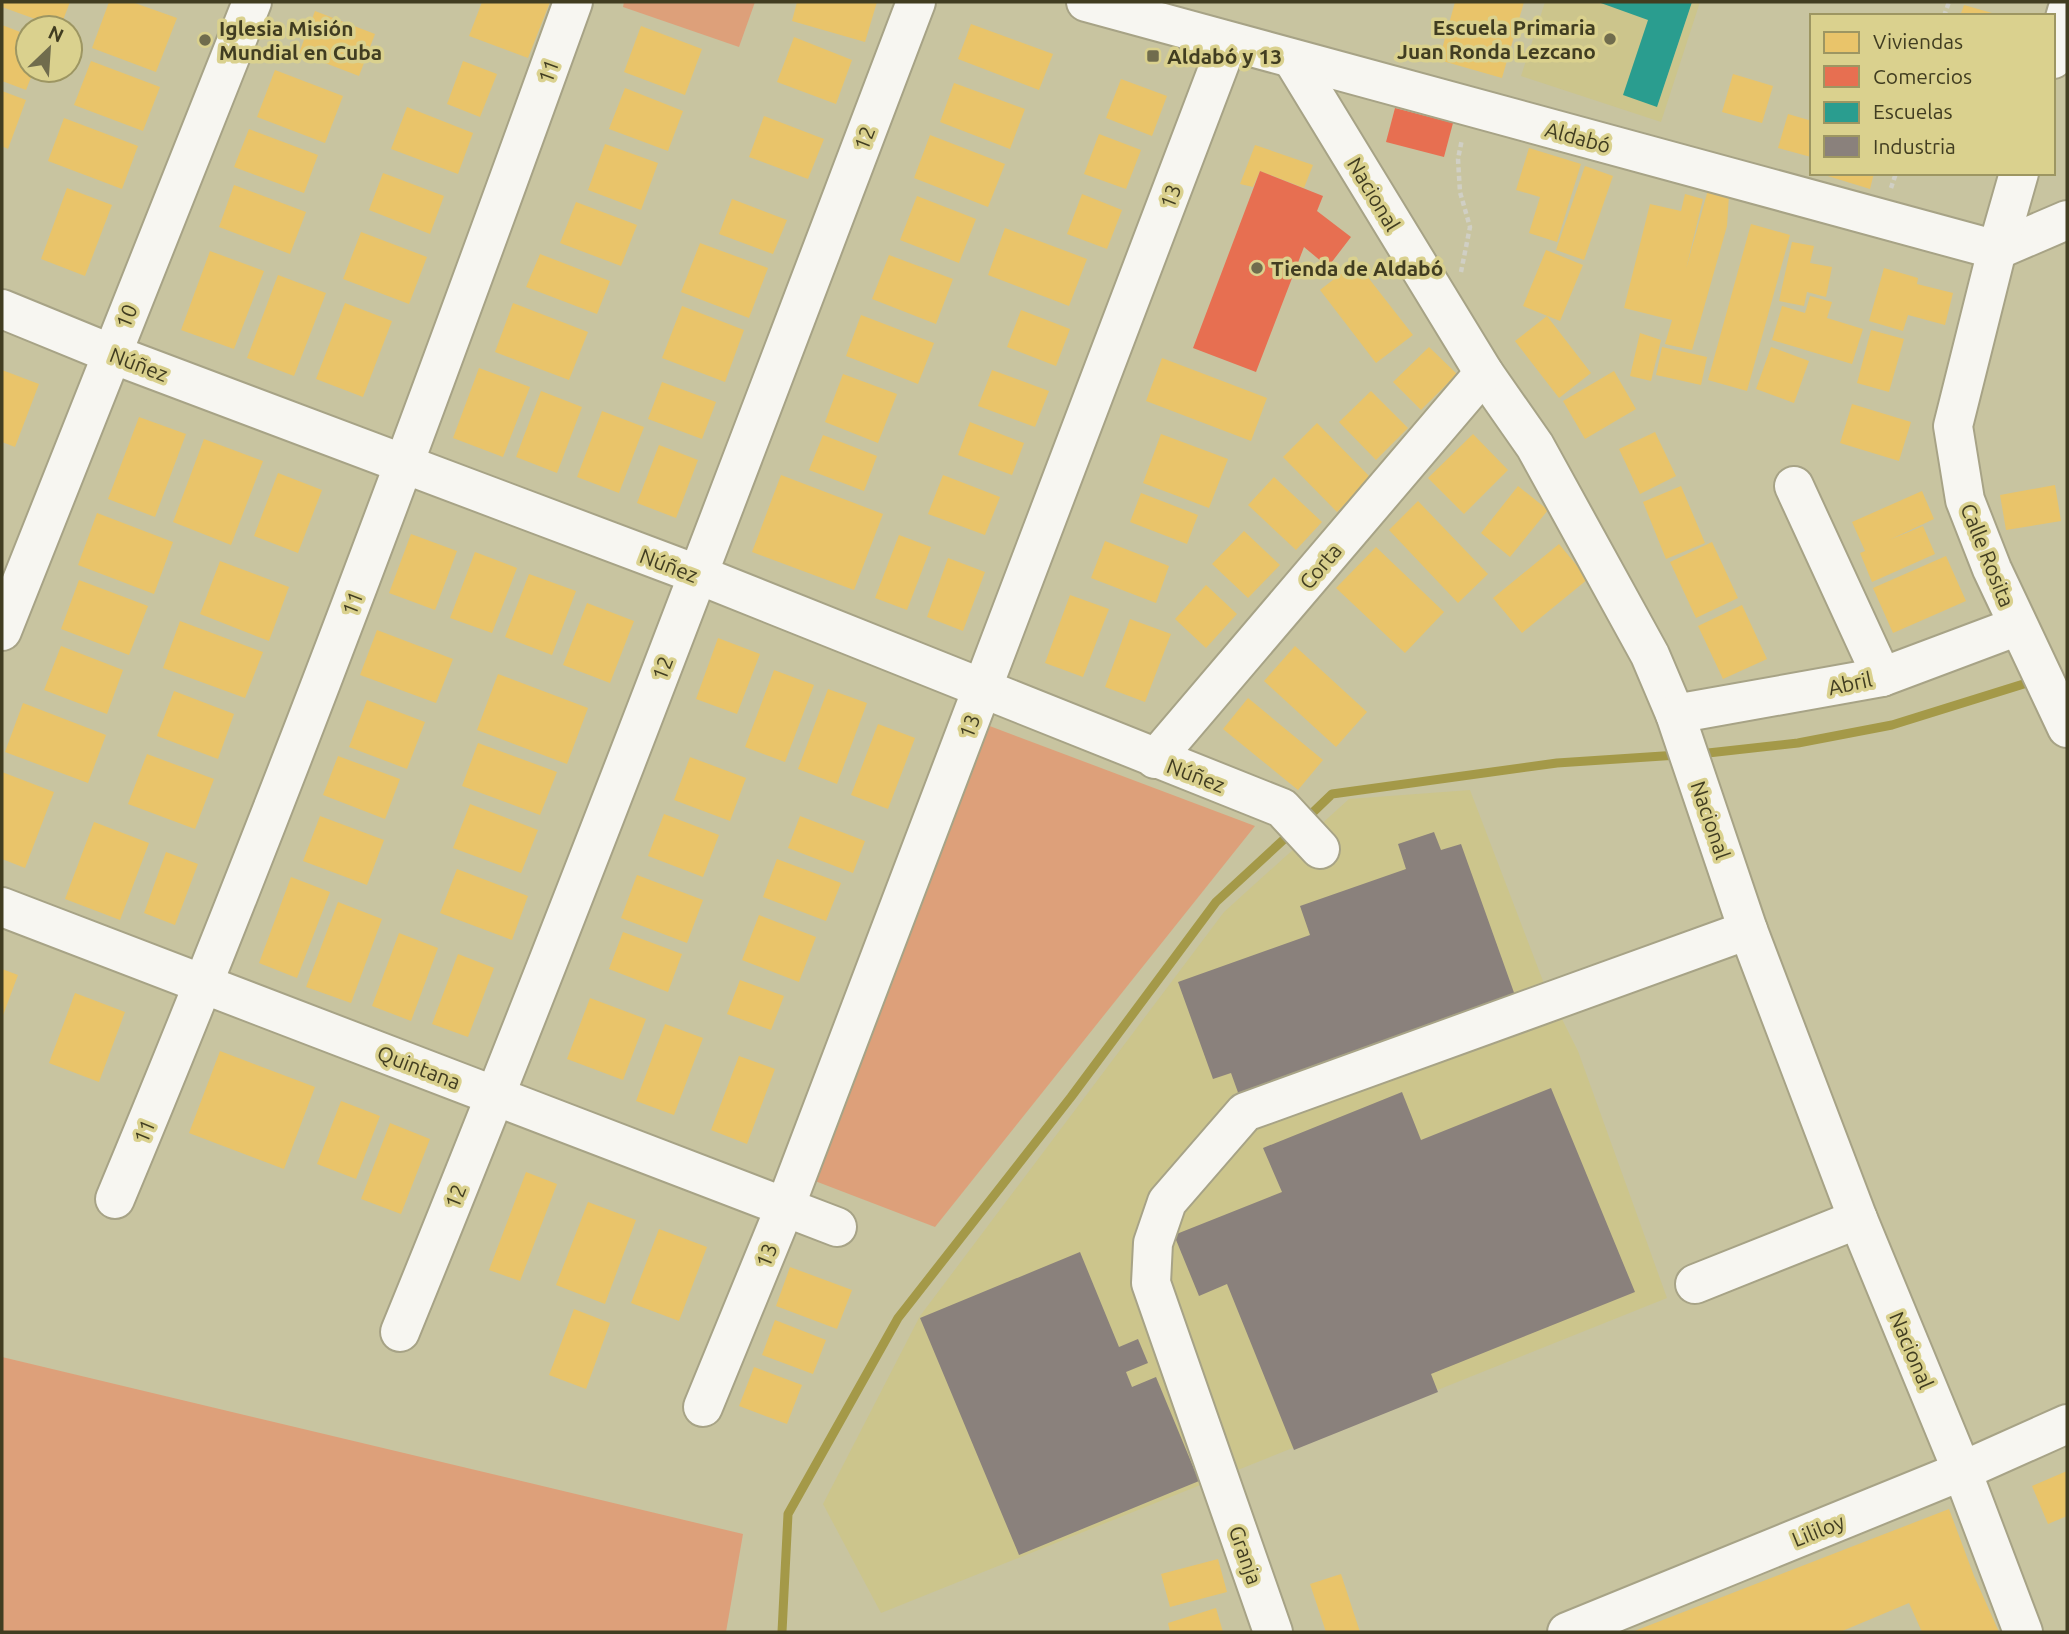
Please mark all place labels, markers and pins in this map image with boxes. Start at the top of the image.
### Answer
place label: Escuela Primaria Juan Ronda Lezcano [1397,15,1596,63]
place label: Iglesia Misión Mundial en Cuba [219,16,382,64]
marker: Escuela Primaria Juan Ronda Lezcano [1602,31,1618,47]
marker: Iglesia Misión Mundial en Cuba [197,32,213,48]
place label: Aldabó y 13 [1167,44,1282,68]
marker: Aldabó y 13 [1145,48,1161,64]
place label: Tienda de Aldabó [1271,256,1443,280]
marker: Tienda de Aldabó [1249,260,1265,276]

